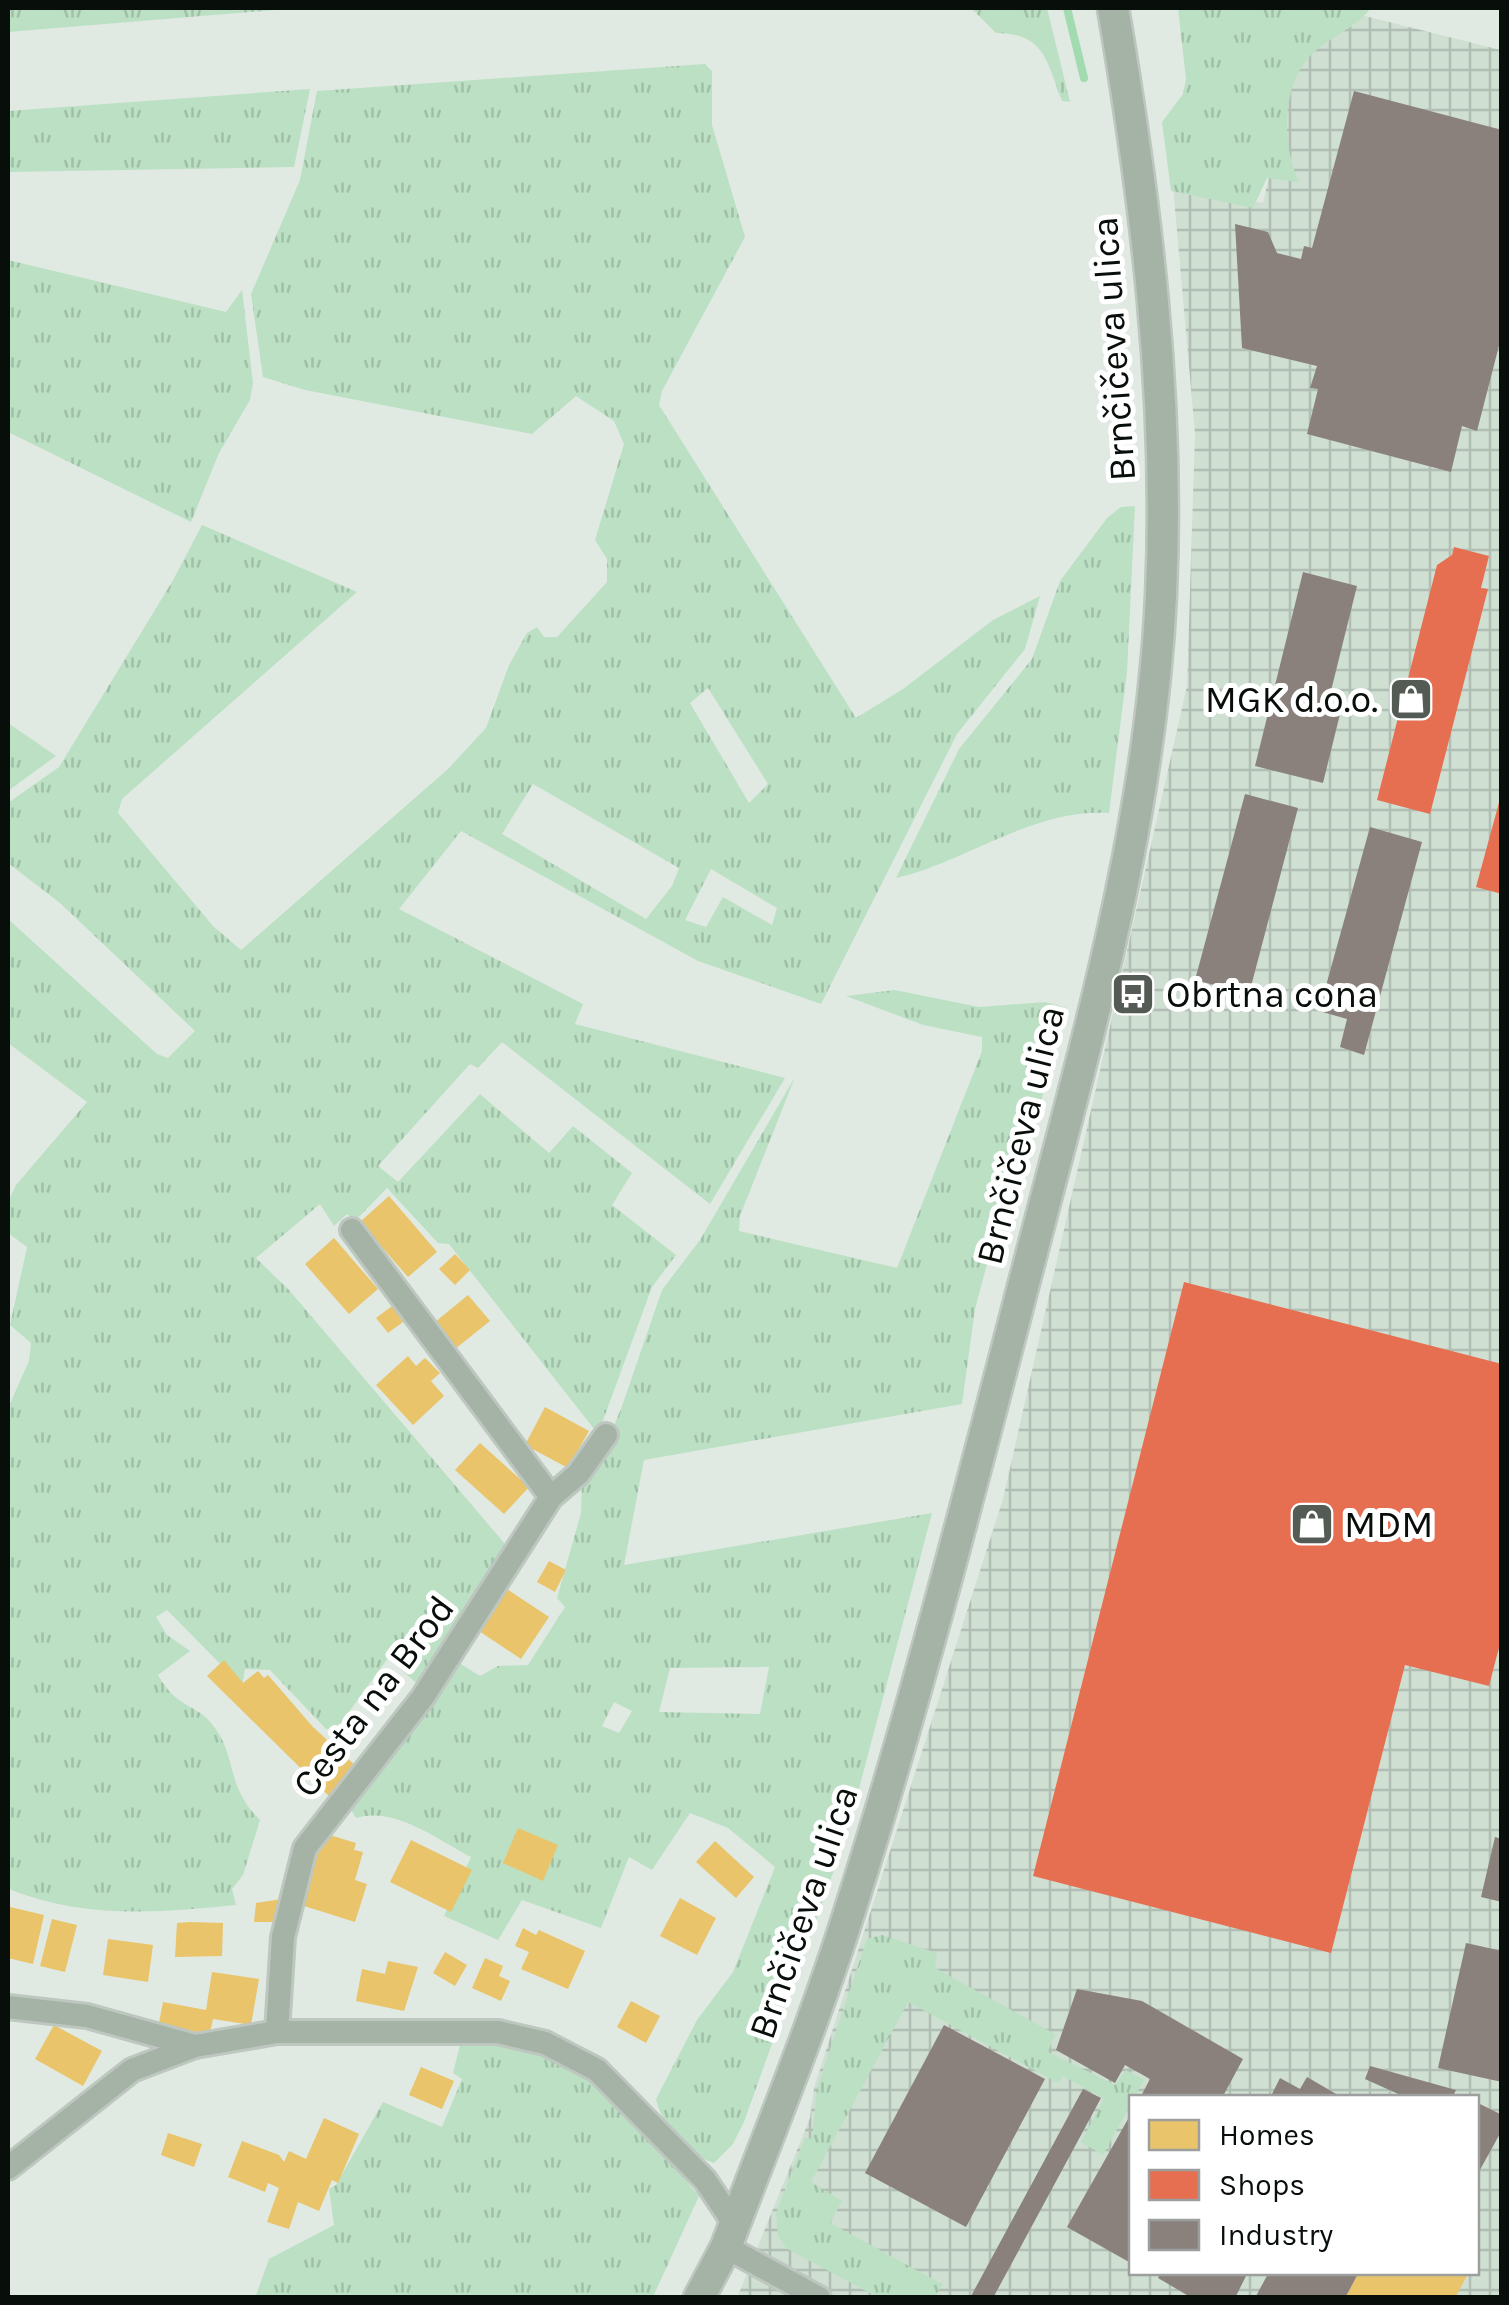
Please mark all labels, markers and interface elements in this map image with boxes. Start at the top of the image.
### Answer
street label: Brnčičeva ulica [1082,215,1145,483]
shop icon: MGK d.o.o. [1388,676,1434,722]
place label: MGK d.o.o. [1205,677,1378,722]
bus stop icon: Obrtna cona [1110,971,1156,1017]
place label: Obrtna cona [1166,972,1378,1017]
street label: Brnčičeva ulica [967,1001,1074,1269]
shop icon: MDM [1289,1501,1335,1547]
place label: MDM [1344,1502,1433,1547]
street label: Cesta na Brod [283,1587,464,1806]
street label: Brnčičeva ulica [739,1780,868,2045]
legend [1129,2095,1479,2275]
text: Homes [1219,2117,1315,2153]
text: Shops [1219,2167,1305,2203]
text: Industry [1219,2217,1333,2253]

